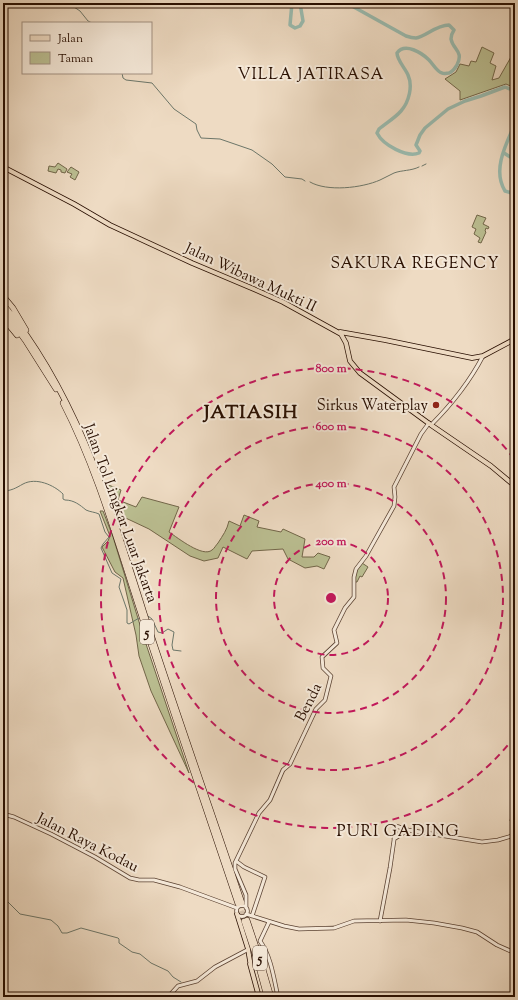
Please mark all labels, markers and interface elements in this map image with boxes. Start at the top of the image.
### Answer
legend [22,22,152,74]
text: Jalan [57,30,83,48]
text: Taman [58,50,93,68]
district label: VILLA JATIRASA [238,64,384,87]
street label: Jalan Wibawa Mukti II [180,238,320,318]
district label: SAKURA REGENCY [330,253,500,276]
text: 800 m [315,360,347,378]
place label: Sirkus Waterplay [317,396,429,417]
district label: JATIASIH [202,400,298,427]
marker: Sirkus Waterplay [431,400,441,410]
text: 600 m [315,418,347,436]
street label: Jalan Tol Lingkar Luar Jakarta [77,420,162,606]
text: 400 m [314,475,347,493]
text: 200 m [316,533,346,551]
centre of rings [324,591,338,605]
road number: 5 [140,620,154,644]
street label: Benda [291,680,328,726]
street label: Jalan Raya Kodau [32,808,142,878]
district label: PURI GADING [336,821,460,844]
road number: 5 [253,946,267,970]

